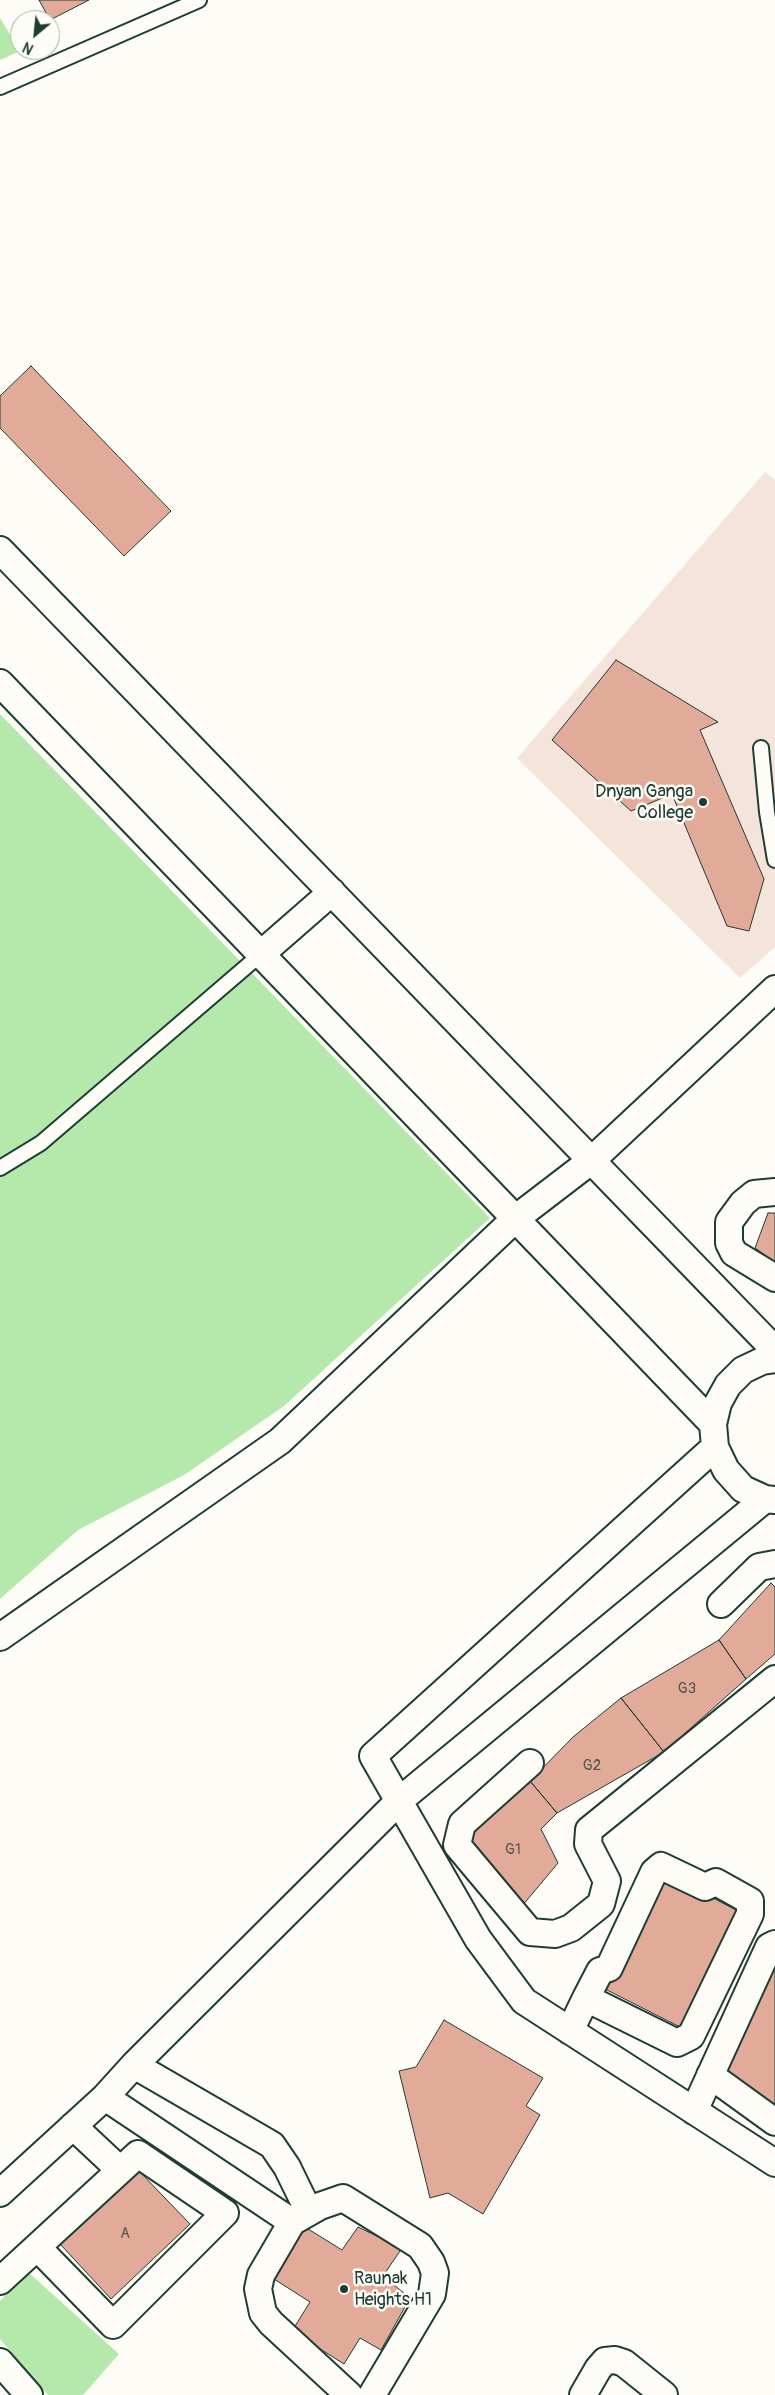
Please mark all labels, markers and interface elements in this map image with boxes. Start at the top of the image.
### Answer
north arrow [10,10,60,60]
text: N [20,38,36,58]
place label: Dnyan Ganga College [595,781,693,824]
marker: Dnyan Ganga College [697,796,709,808]
house number: G3 [678,1680,696,1698]
house number: G2 [583,1757,601,1775]
house number: G1 [505,1841,521,1859]
house number: A [120,2225,130,2243]
place label: Raunak Heights H1 [354,2268,432,2310]
marker: Raunak Heights H1 [338,2283,350,2295]

